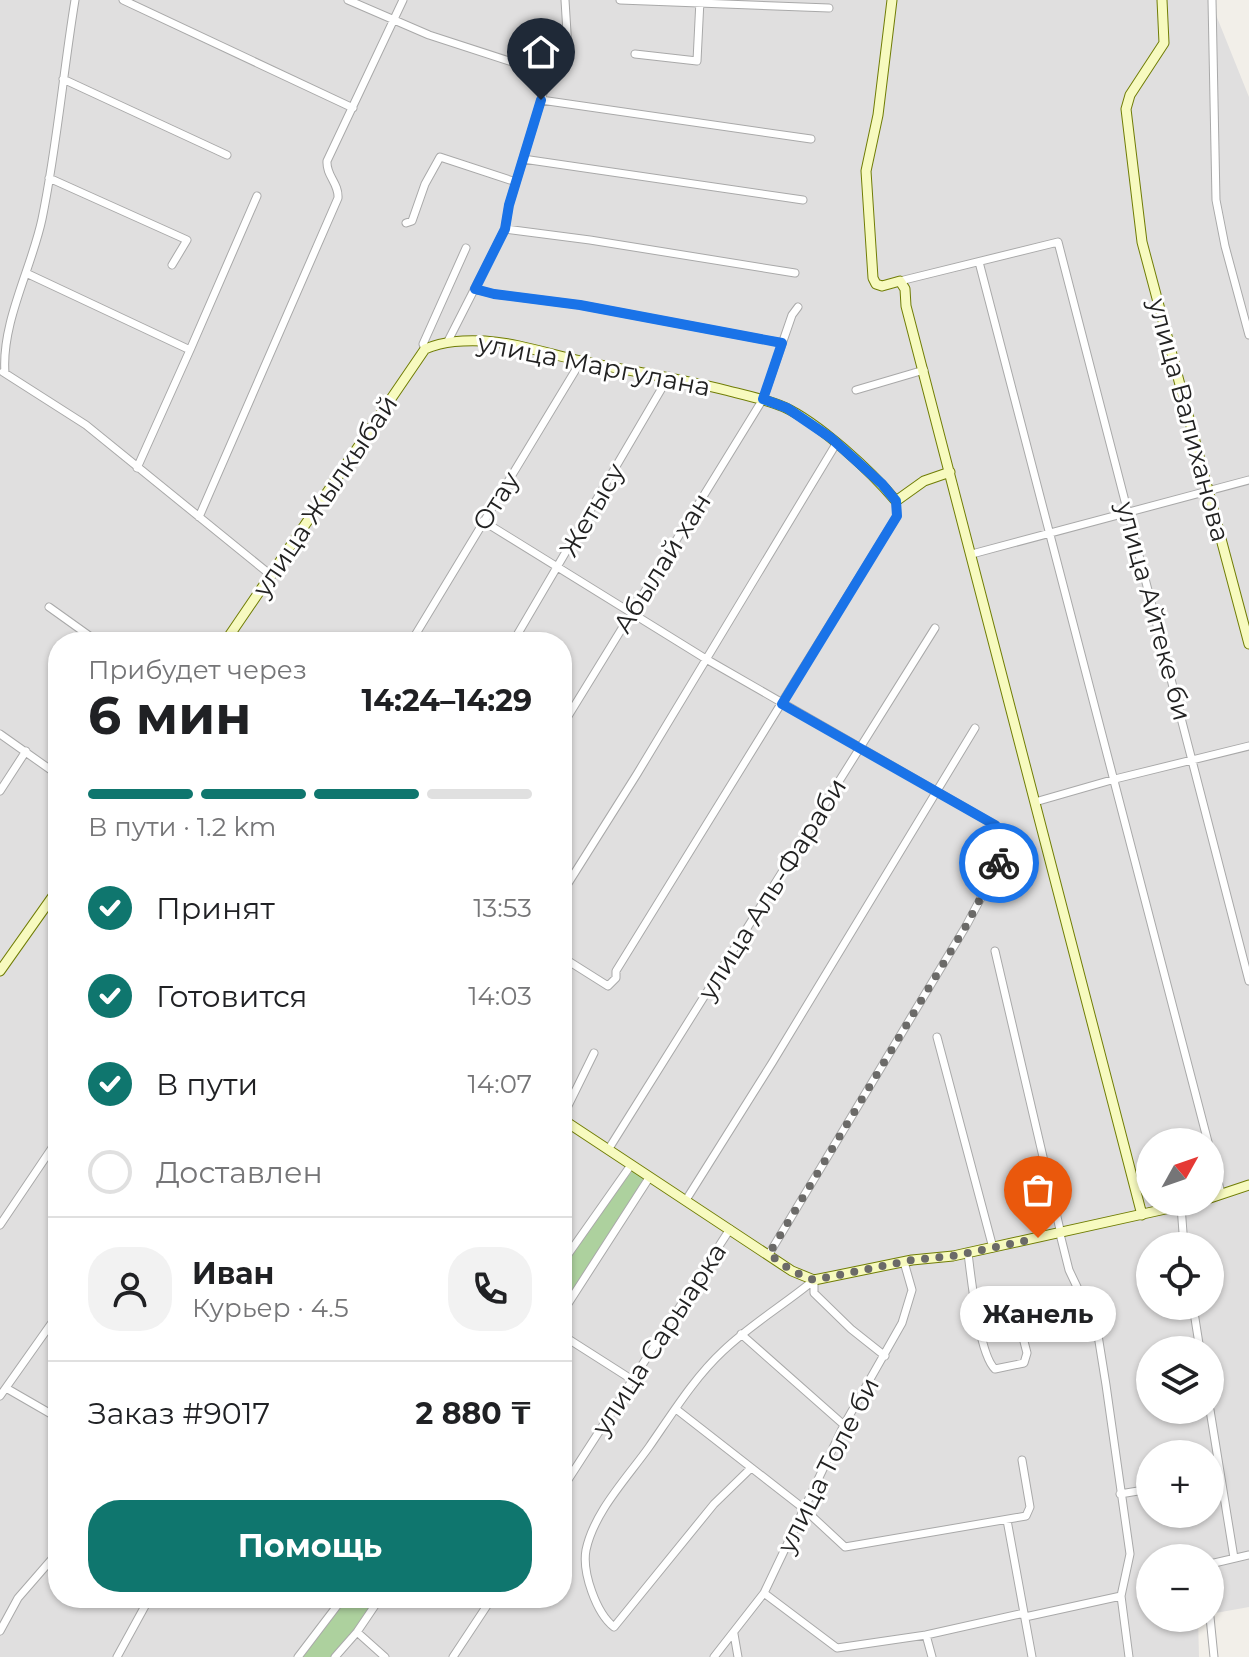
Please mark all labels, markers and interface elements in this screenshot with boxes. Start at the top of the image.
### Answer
pin [507,18,575,100]
icon: home [519,30,563,74]
street label: улица Валиханова [1141,294,1237,545]
street label: улица Маргулана [474,327,713,403]
street label: улица Жылкыбай [245,389,404,604]
street label: Жетысу [552,457,632,562]
street label: Отау [466,465,527,536]
street label: Абылай хан [606,487,718,639]
street label: улица Айтеке би [1109,497,1199,724]
text: Прибудет через [88,654,307,686]
text: 14:24–14:29 [361,682,532,719]
text: 6 мин [88,684,251,747]
street label: улица Аль-Фараби [690,772,853,1007]
text: В пути · 1.2 km [88,811,276,843]
courier [959,823,1039,903]
icon: bike [977,841,1021,885]
icon: check [88,886,132,930]
text: Принят [156,890,275,927]
text: 13:53 [473,892,532,924]
icon: check [88,974,132,1018]
text: Готовится [156,978,308,1015]
text: 14:03 [468,980,532,1012]
icon: check [88,1062,132,1106]
text: В пути [156,1066,258,1103]
text: 14:07 [467,1068,532,1100]
north arrow [1136,1128,1224,1216]
map controls [1136,1128,1224,1632]
text: Доставлен [156,1154,323,1191]
pin [1004,1156,1072,1238]
icon: bag [1016,1168,1060,1212]
button: locate [1136,1232,1224,1320]
street label: улица Сарыарка [584,1237,733,1442]
button: person [88,1247,172,1331]
button: phone [448,1247,532,1331]
text: Иван [192,1255,274,1292]
callout: Жанель [960,1286,1116,1342]
text: Курьер · 4.5 [192,1292,349,1324]
text: Жанель [983,1298,1093,1330]
button: layers [1136,1336,1224,1424]
street label: улица Толе би [770,1372,886,1559]
text: Заказ #9017 [88,1395,270,1432]
text: 2 880 ₸ [415,1395,532,1432]
button: + [1136,1440,1224,1528]
button: Помощь [88,1500,532,1592]
button: − [1136,1544,1224,1632]

